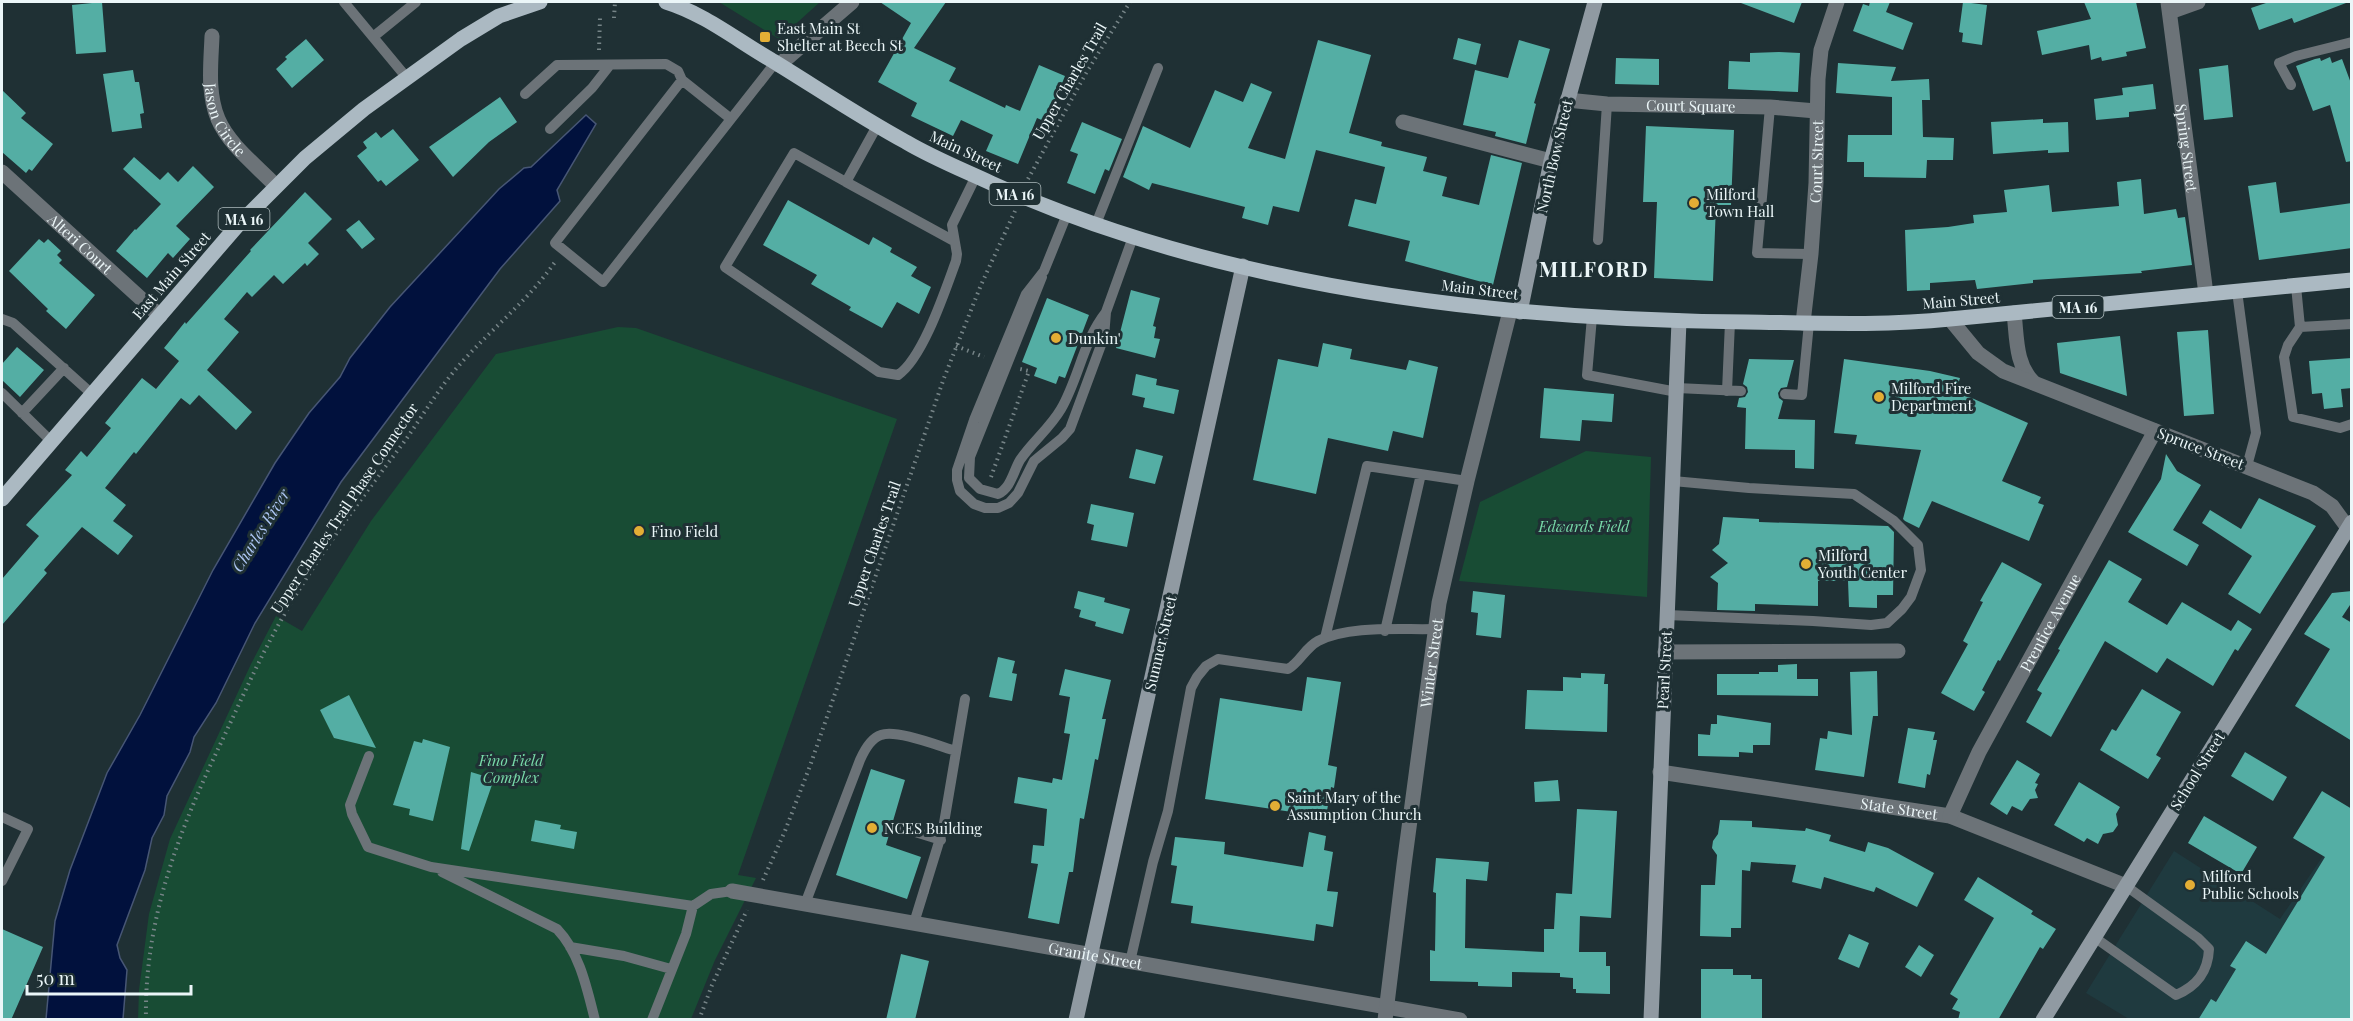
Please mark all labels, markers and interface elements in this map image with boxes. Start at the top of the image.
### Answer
place label: East Main St Shelter at Beech St [777,18,904,55]
street label: Upper Charles Trail [1027,19,1111,143]
marker: East Main St Shelter at Beech St [758,30,772,44]
street label: Jason Circle [201,81,250,161]
street label: Court Square [1646,95,1736,116]
street label: North Bow Street [1531,97,1577,215]
street label: Spring Street [2171,102,2203,194]
street label: Court Street [1805,119,1827,204]
street label: Main Street [927,125,1006,177]
road number: MA 16 [990,183,1040,205]
place label: Milford Town Hall [1706,184,1774,221]
marker: Milford Town Hall [1687,196,1701,210]
street label: Alteri Court [43,208,117,278]
road number: MA 16 [218,208,270,230]
street label: East Main Street [127,226,215,323]
district label: MILFORD [1539,254,1649,282]
street label: Main Street [1440,274,1521,304]
street label: Main Street [1921,287,2001,313]
road number: MA 16 [2052,296,2104,318]
place label: Dunkin' [1068,328,1121,348]
marker: Dunkin' [1049,331,1063,345]
place label: Milford Fire Department [1891,378,1973,415]
marker: Milford Fire Department [1872,390,1886,404]
street label: Upper Charles Trail Phase Connector [266,398,422,617]
street label: Spruce Street [2155,422,2248,474]
street label: Upper Charles Trail [843,478,905,610]
water label: Charles River [226,484,294,575]
park label: Edwards Field [1538,516,1630,536]
place label: Fino Field [651,521,719,541]
marker: Fino Field [632,524,646,538]
place label: Milford Youth Center [1817,545,1907,582]
marker: Milford Youth Center [1799,557,1813,571]
street label: Prentice Avenue [2015,570,2085,675]
street label: Sumner Street [1139,593,1181,693]
street label: Winter Street [1415,616,1447,710]
street label: Pearl Street [1652,630,1676,710]
street label: School Street [2165,727,2229,814]
park label: Fino Field Complex [478,750,544,787]
place label: Saint Mary of the Assumption Church [1286,787,1422,824]
street label: State Street [1859,793,1940,824]
marker: Saint Mary of the Assumption Church [1268,799,1282,813]
place label: NCES Building [884,818,982,838]
marker: NCES Building [865,821,879,835]
place label: Milford Public Schools [2202,866,2299,903]
marker: Milford Public Schools [2183,878,2197,892]
street label: Granite Street [1047,937,1145,974]
scale bar [27,958,190,996]
text: 50 m [36,966,75,990]

